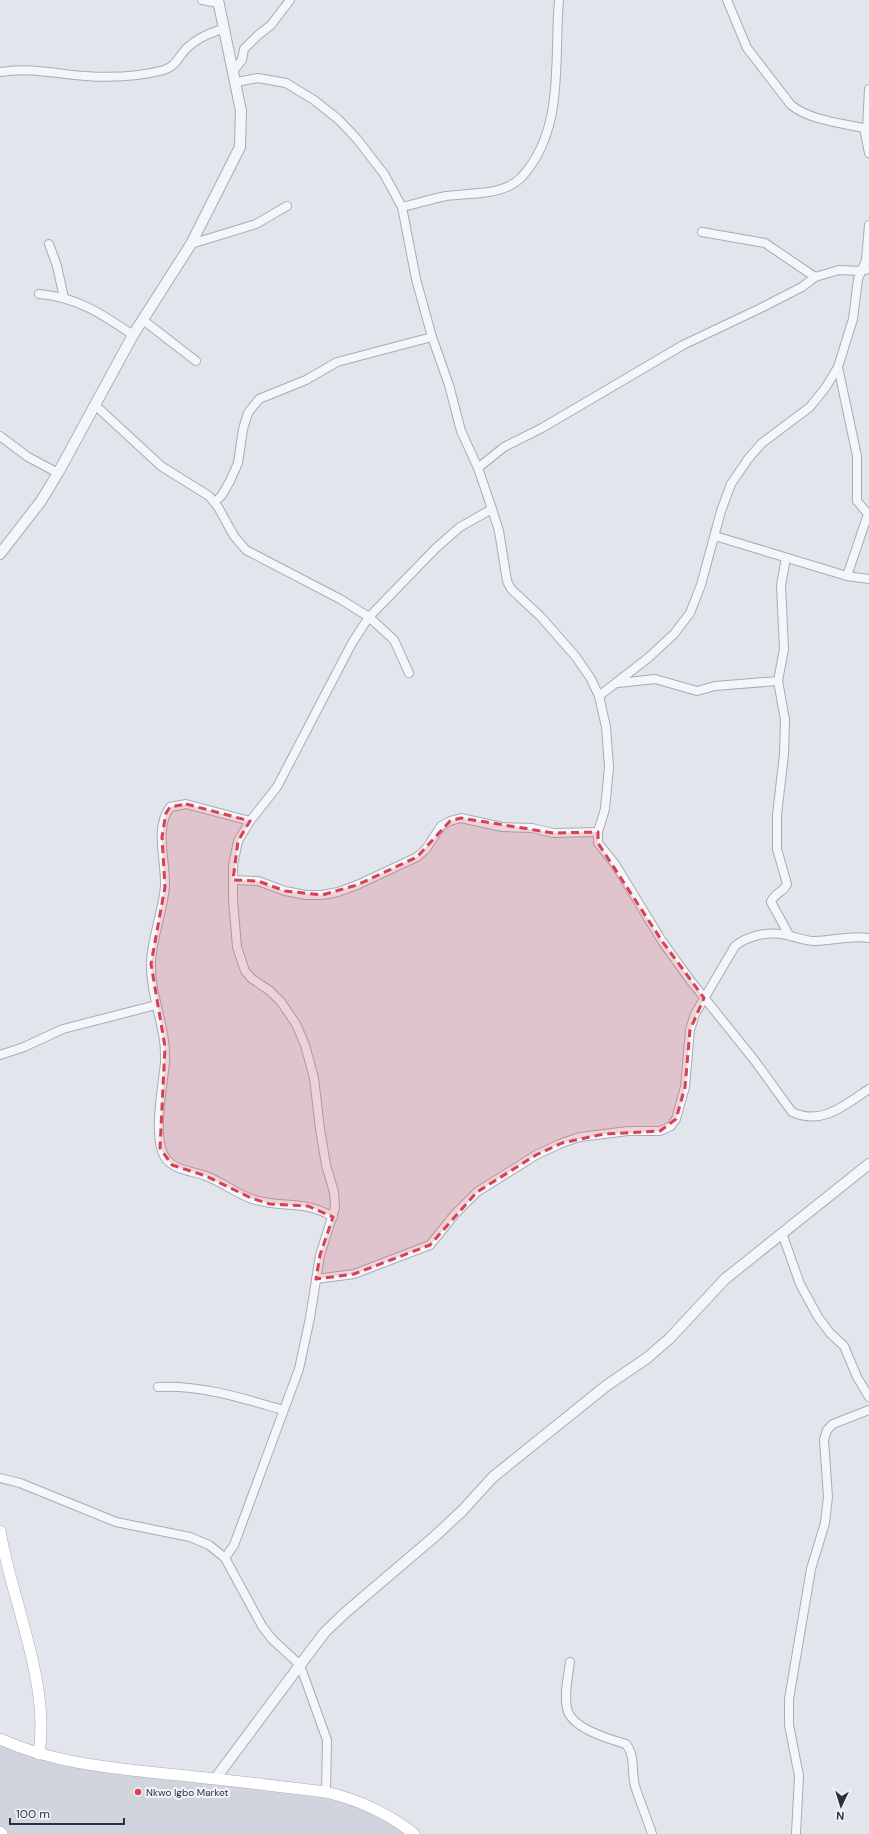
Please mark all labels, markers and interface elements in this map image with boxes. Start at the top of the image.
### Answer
place label: Nkwo Igbo Market [146,1786,228,1799]
north arrow [821,1786,861,1826]
marker: Nkwo Igbo Market [133,1787,143,1797]
scale bar [10,1800,124,1826]
text: 100 m [16,1806,50,1822]
text: N [836,1809,845,1823]

